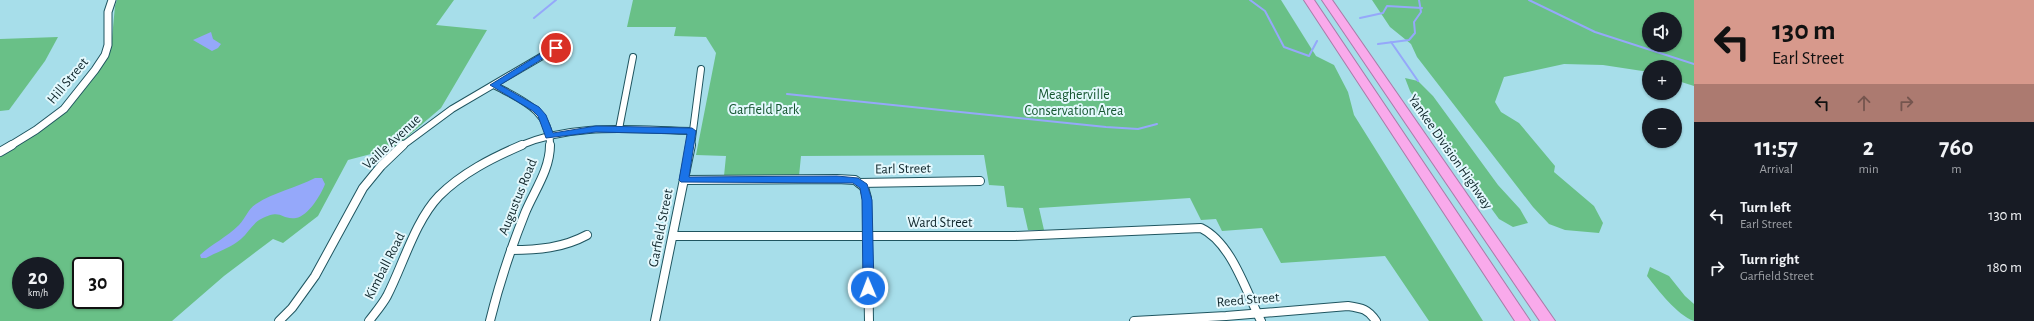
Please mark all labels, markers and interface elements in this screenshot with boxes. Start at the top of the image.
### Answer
map controls [1642,12,1682,148]
button: sound [1642,12,1682,52]
icon: left [1706,16,1758,68]
text: 130 m [1772,17,1836,45]
pin [539,31,573,65]
icon: arrive [545,37,567,59]
text: Earl Street [1772,50,1844,68]
street label: Hill Street [45,55,91,107]
button: + [1642,60,1682,100]
park label: Meagherville Conservation Area [1025,88,1124,118]
street label: Yankee Division Highway [1405,92,1495,212]
icon: left [1811,92,1833,114]
icon: ahead [1853,92,1875,114]
icon: right [1895,92,1917,114]
park label: Garfield Park [729,103,800,117]
button: − [1642,108,1682,148]
street label: Vaille Avenue [360,112,424,172]
text: 11:57 [1754,136,1798,160]
text: 2 [1863,136,1874,160]
text: 760 [1939,136,1974,160]
street label: Augustus Road [496,157,540,237]
street label: Earl Street [875,162,932,176]
text: Arrival [1759,163,1793,176]
text: min [1858,163,1879,176]
text: m [1951,163,1962,176]
street label: Garfield Street [647,187,676,268]
text: Turn left [1740,200,1791,215]
icon: left [1706,205,1728,227]
text: 130 m [1988,208,2022,223]
street label: Ward Street [907,216,973,230]
text: Earl Street [1740,218,1792,231]
street label: Kimball Road [362,230,408,302]
text: Turn right [1740,252,1799,267]
speed limit sign: 30 [72,257,124,309]
icon: right [1706,257,1728,279]
text: 180 m [1987,260,2022,275]
position arrow [847,267,889,309]
text: 20 [28,268,48,288]
text: Garfield Street [1740,270,1814,283]
text: km/h [28,288,48,298]
street label: Reed Street [1216,290,1280,310]

